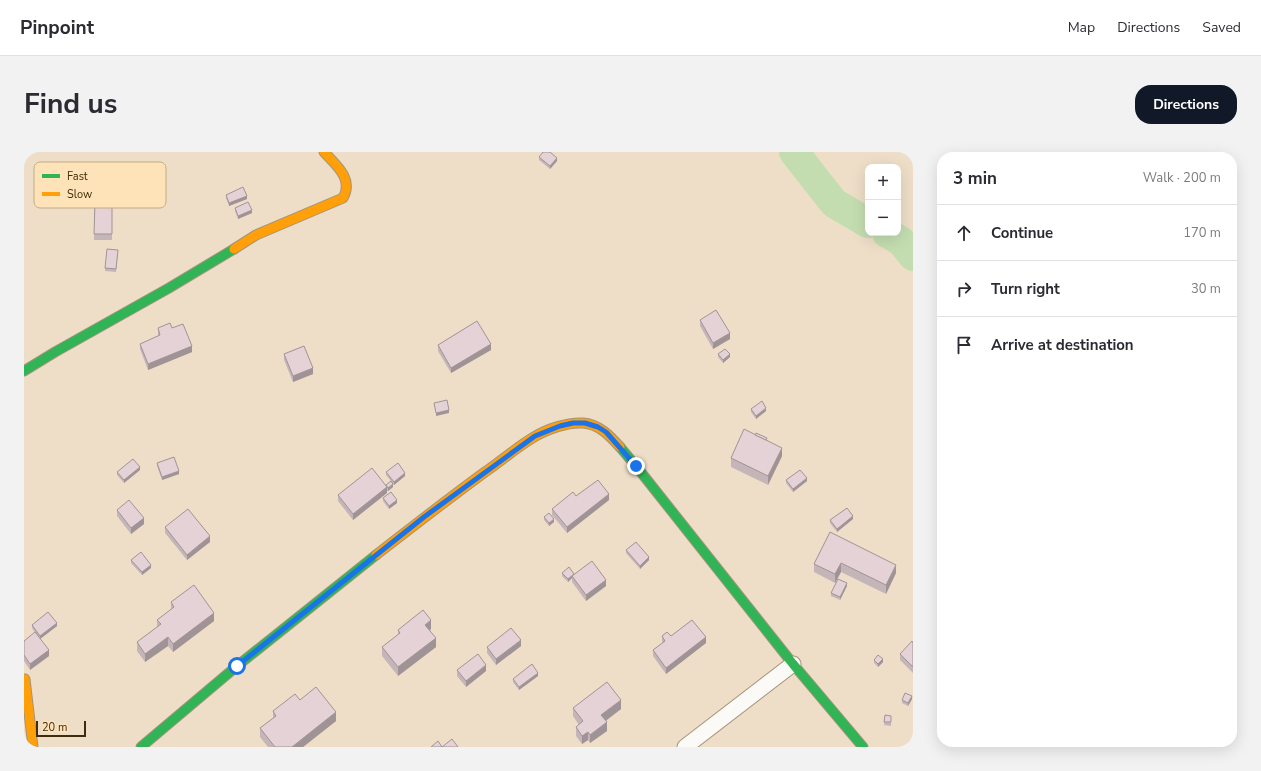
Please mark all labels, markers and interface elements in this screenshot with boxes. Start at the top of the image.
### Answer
text: Pinpoint [20,15,94,41]
text: Map [1068,18,1095,37]
text: Directions [1117,18,1180,37]
text: Saved [1202,18,1241,37]
text: Find us [24,85,118,123]
button: Directions [1135,85,1237,124]
legend [34,162,166,208]
map controls [865,164,901,236]
button: + [865,164,901,200]
text: 3 min [953,167,997,190]
text: Fast [67,169,88,184]
text: Walk · 200 m [1143,169,1221,187]
text: Slow [67,187,92,202]
button: − [865,200,901,236]
icon: ahead [953,222,975,244]
text: Continue [991,223,1053,243]
text: 170 m [1183,224,1221,242]
icon: right [953,278,975,300]
text: Turn right [991,279,1060,299]
text: 30 m [1191,280,1221,298]
icon: arrive [953,334,975,356]
text: Arrive at destination [991,335,1134,355]
route end [627,457,645,475]
route start [228,657,246,675]
scale bar [36,719,86,738]
text: 20 m [42,720,67,735]

